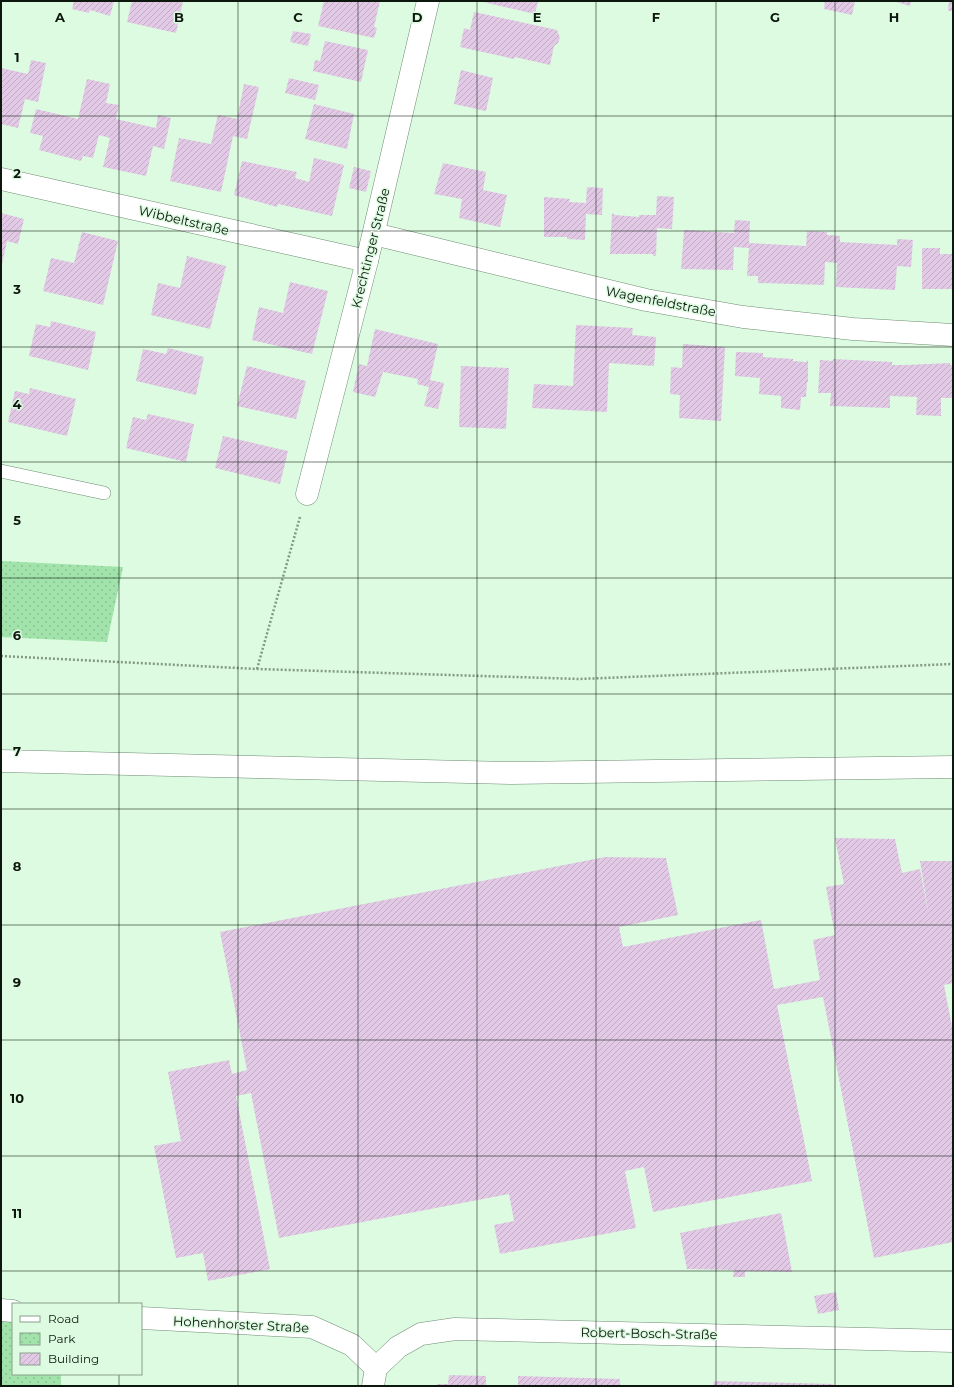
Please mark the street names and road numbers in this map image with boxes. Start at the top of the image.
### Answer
street label: Krechtinger Straße [347,186,393,310]
street label: Wibbeltstraße [137,202,231,238]
street label: Wagenfeldstraße [605,282,718,320]
street label: Hohenhorster Straße [173,1312,310,1336]
street label: Robert-Bosch-Straße [580,1324,718,1342]

